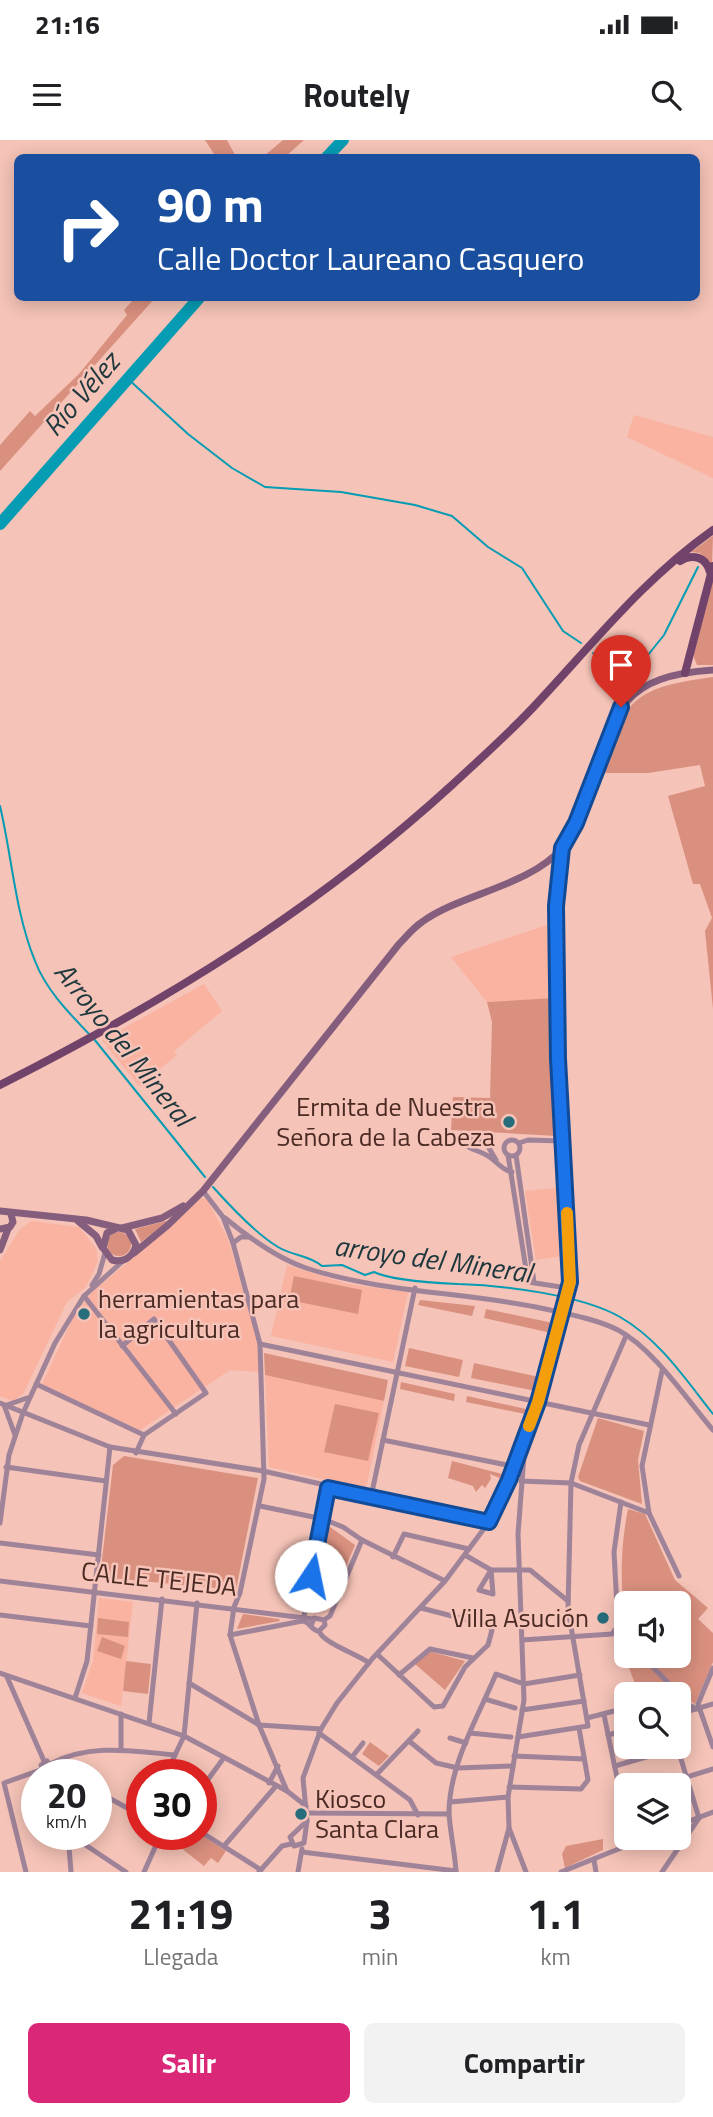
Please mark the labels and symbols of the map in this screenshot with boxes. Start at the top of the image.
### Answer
water label: Río Vélez [32,340,131,445]
pin [591,635,651,707]
water label: Arroyo del Mineral [44,952,206,1138]
place label: Ermita de Nuestra Señora de la Cabeza [276,1087,495,1156]
marker: Ermita de Nuestra Señora de la Cabeza [501,1114,517,1130]
water label: arroyo del Mineral [331,1223,538,1294]
place label: herramientas para la agricultura [98,1279,299,1348]
marker: herramientas para la agricultura [76,1306,92,1322]
position arrow [274,1539,348,1613]
street label: CALLE TEJEDA [79,1551,239,1606]
place label: Villa Asución [451,1598,589,1637]
marker: Villa Asución [595,1610,611,1626]
speed limit sign: 30 [126,1759,217,1850]
place label: Kiosco Santa Clara [315,1779,439,1848]
marker: Kiosco Santa Clara [293,1806,309,1822]

